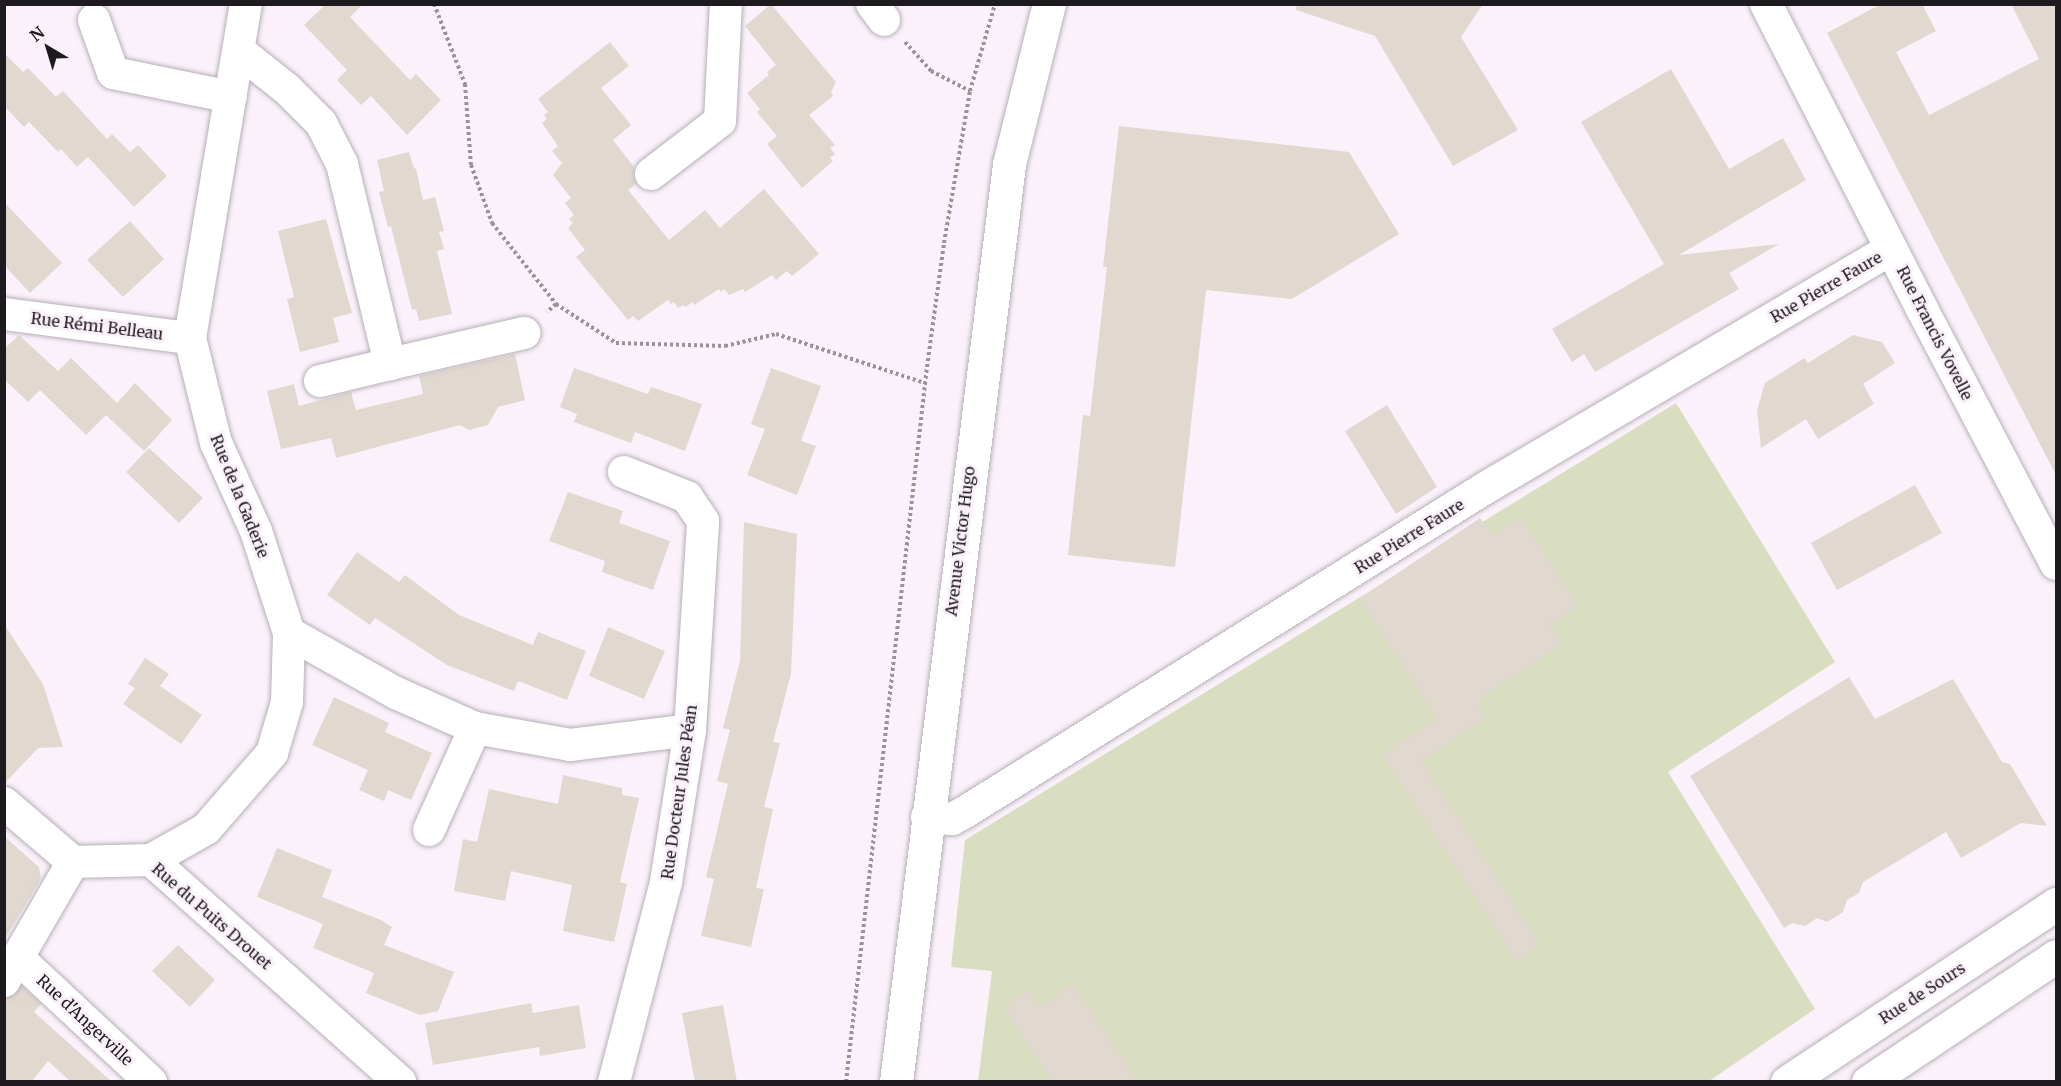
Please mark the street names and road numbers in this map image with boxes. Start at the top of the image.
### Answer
street label: Rue Pierre Faure [1767,247,1885,327]
street label: Rue Francis Vovelle [1893,263,1977,403]
street label: Rue Rémi Belleau [30,308,164,344]
street label: Rue de la Gaderie [207,432,273,560]
street label: Avenue Victor Hugo [941,465,979,617]
street label: Rue Pierre Faure [1351,495,1467,577]
street label: Rue Docteur Jules Péan [657,703,701,881]
street label: Rue du Puits Drouet [148,859,276,973]
street label: Rue de Sours [1875,958,1969,1028]
street label: Rue d'Angerville [33,970,137,1070]

